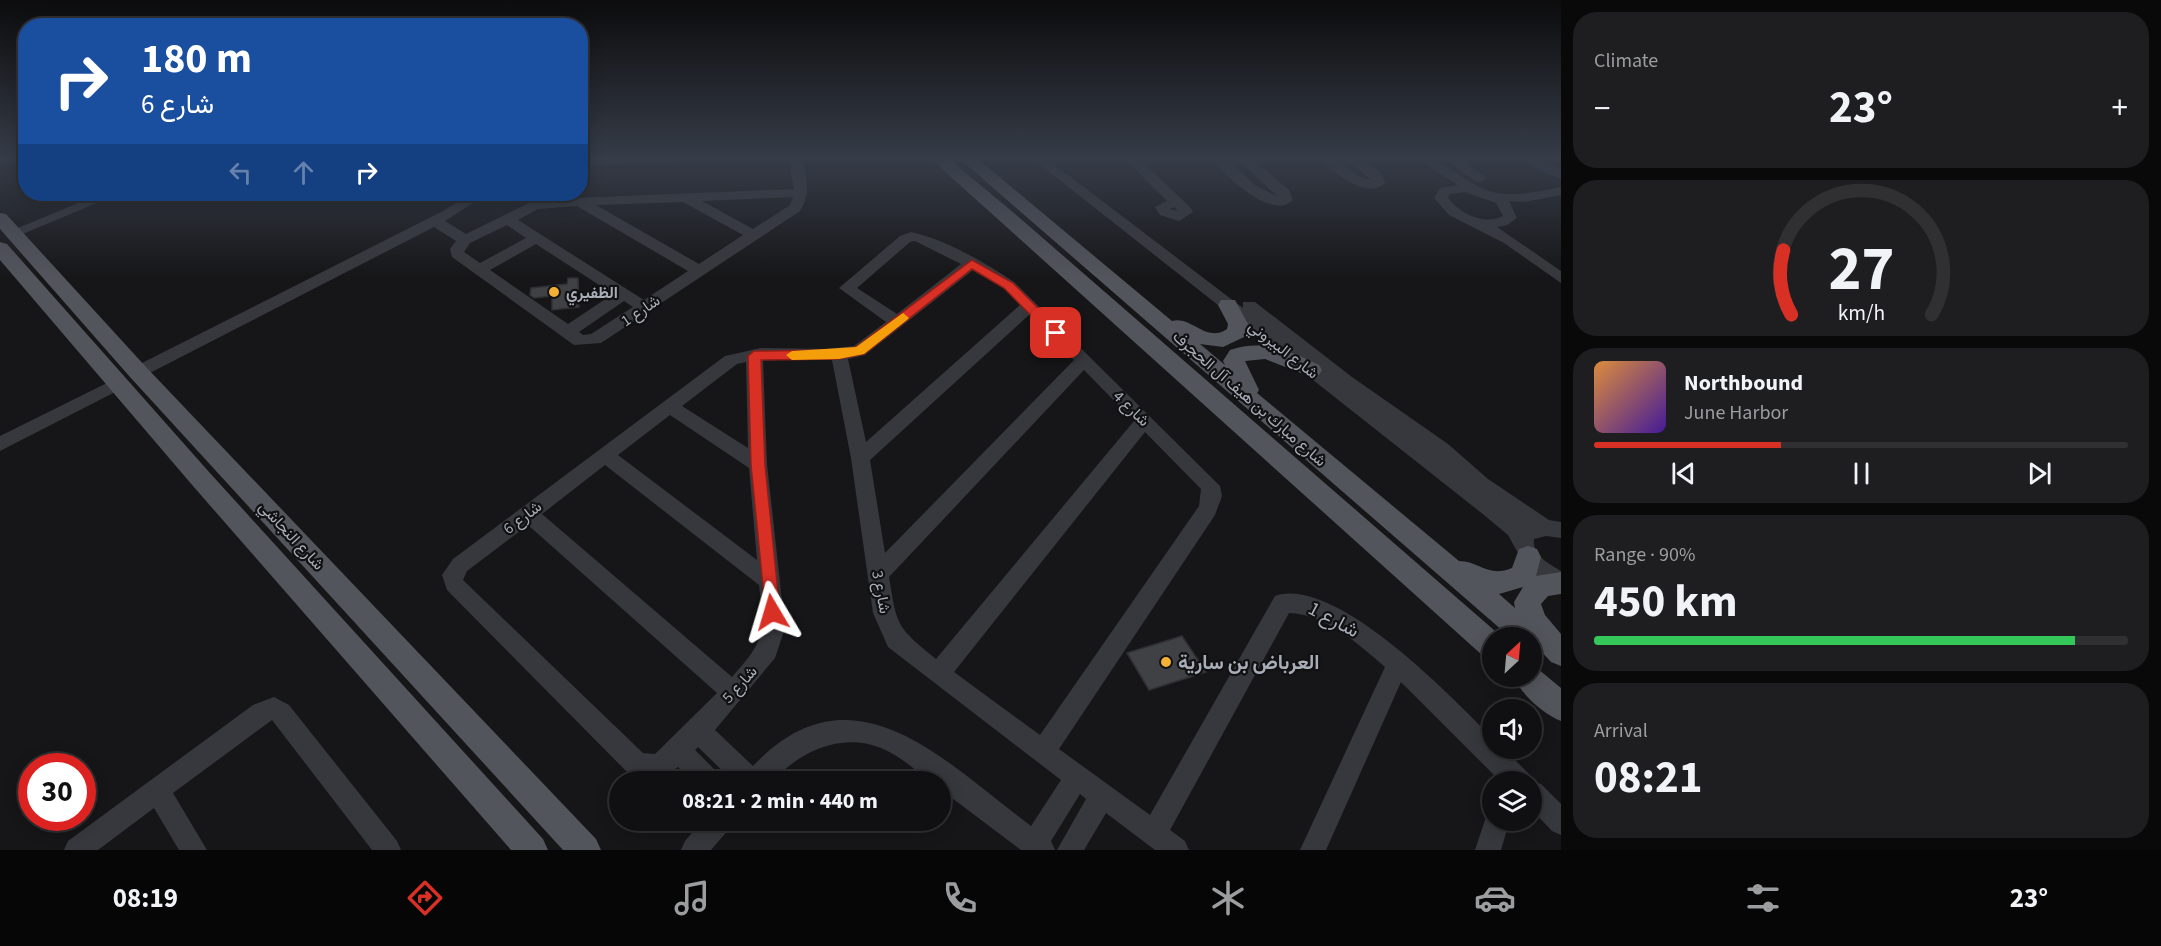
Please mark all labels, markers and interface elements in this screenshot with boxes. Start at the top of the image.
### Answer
text: 180 m [141,29,252,89]
icon: right [42,42,120,120]
text: Climate [1594,47,1658,75]
text: 23° [1829,76,1893,140]
text: شارع 6 [141,85,214,124]
text: − [1594,85,1610,132]
text: + [2112,85,2128,132]
icon: left [224,156,257,189]
icon: ahead [287,156,320,189]
icon: right [350,156,383,189]
text: 27 [1828,225,1894,314]
place label: الظفيري [566,282,618,306]
marker: الظفيري [547,285,561,299]
street label: شارع 1 [616,290,665,332]
text: km/h [1837,298,1885,329]
pin [1030,307,1081,358]
street label: شارع البيروني [1242,315,1323,386]
icon: arrive [1039,316,1072,349]
street label: شارع مبارك بن هيف آل الحجرف [1168,326,1331,472]
text: Northbound [1684,367,1803,399]
street label: شارع 4 [1108,386,1155,432]
text: June Harbor [1684,399,1788,427]
icon: previous [1667,457,1700,490]
icon: pause [1845,457,1878,490]
icon: next [2023,457,2056,490]
street label: شارع النجاشي [252,496,329,576]
street label: شارع 6 [499,496,547,540]
text: Range · 90% [1594,541,1695,569]
street label: شارع 3 [866,569,896,616]
text: 450 km [1594,570,1738,634]
position arrow [740,580,804,644]
street label: شارع 1 [1303,595,1364,645]
north arrow [1482,627,1542,687]
map controls [1482,627,1542,831]
place label: العرباض بن سارية [1178,649,1320,677]
marker: العرباض بن سارية [1159,655,1173,669]
street label: شارع 5 [717,661,762,708]
button: sound [1482,699,1542,759]
text: Arrival [1594,717,1648,745]
text: 08:21 [1594,746,1703,810]
speed limit sign: 30 [18,753,96,831]
button: layers [1482,771,1542,831]
text: 08:21 · 2 min · 440 m [682,785,878,817]
icon: directions [404,877,446,919]
icon: music [671,877,713,919]
icon: phone [939,877,981,919]
icon: climate [1207,877,1249,919]
icon: car [1474,877,1516,919]
icon: filters [1742,877,1784,919]
text: 08:19 [113,879,178,918]
text: 23° [2010,879,2048,918]

